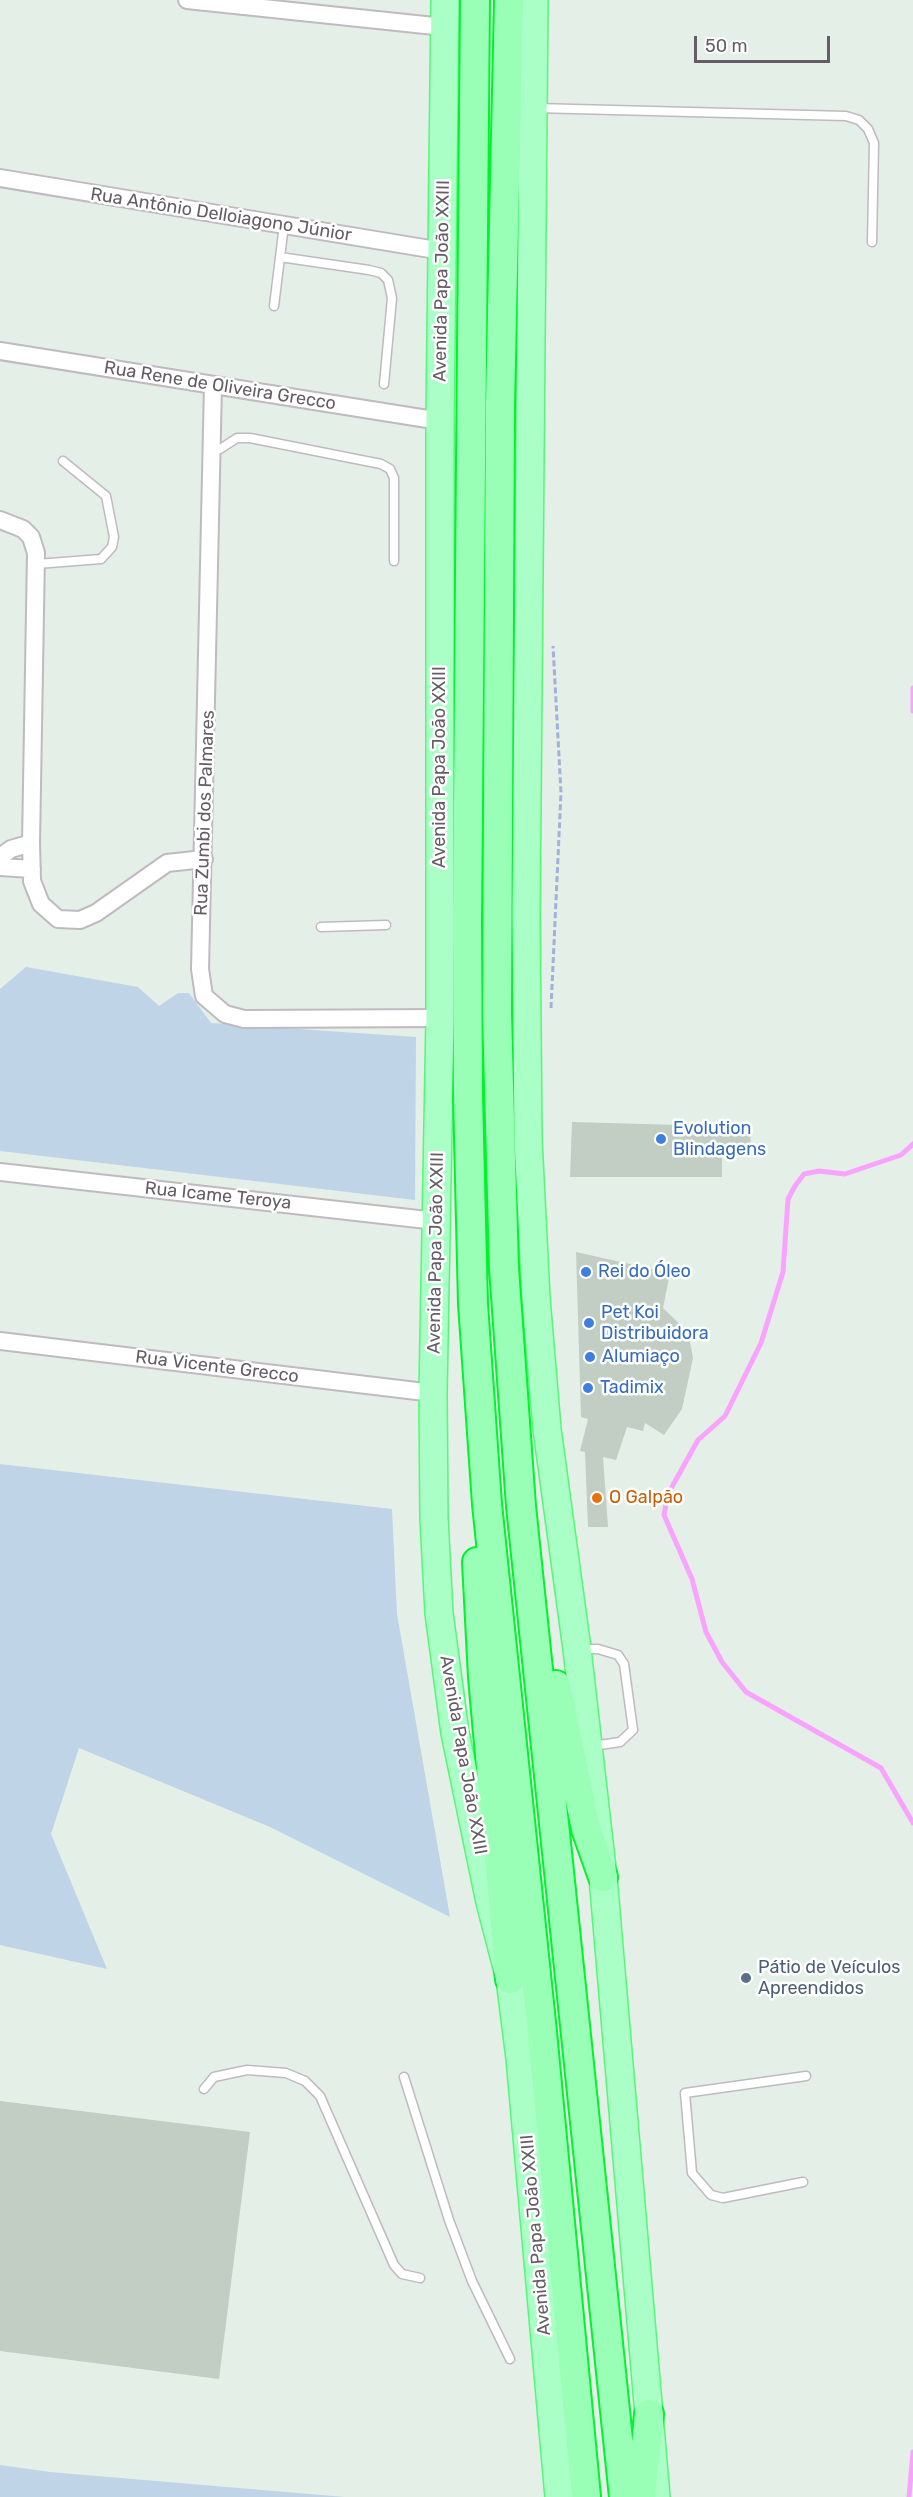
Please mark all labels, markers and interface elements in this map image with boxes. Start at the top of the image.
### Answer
scale bar [697,24,834,62]
text: 50 m [705,35,748,57]
street label: Avenida Papa João XXIII [429,180,455,382]
street label: Rua Antônio Delloiagono Júnior [89,184,353,246]
street label: Rua Rene de Oliveira Grecco [102,357,338,415]
street label: Avenida Papa João XXIII [429,666,451,868]
street label: Rua Zumbi dos Palmares [191,710,219,916]
place label: Evolution Blindagens [673,1118,766,1160]
marker: Evolution Blindagens [654,1132,668,1146]
street label: Avenida Papa João XXIII [423,1152,449,1354]
street label: Rua Icame Teroya [144,1178,292,1214]
place label: Rei do Óleo [598,1261,691,1283]
marker: Rei do Óleo [579,1265,593,1279]
place label: Pet Koi Distribuidora [601,1302,709,1344]
marker: Pet Koi Distribuidora [582,1316,596,1330]
street label: Rua Vicente Grecco [134,1346,300,1388]
place label: Alumiaço [602,1346,680,1368]
marker: Alumiaço [583,1350,597,1364]
place label: Tadimix [600,1377,664,1399]
marker: Tadimix [581,1381,595,1395]
place label: O Galpão [609,1487,683,1509]
marker: O Galpão [590,1491,604,1505]
street label: Avenida Papa João XXIII [435,1654,491,1856]
place label: Pátio de Veículos Apreendidos [758,1957,901,2000]
marker: Pátio de Veículos Apreendidos [739,1971,753,1985]
street label: Avenida Papa João XXIII [516,2134,556,2336]

